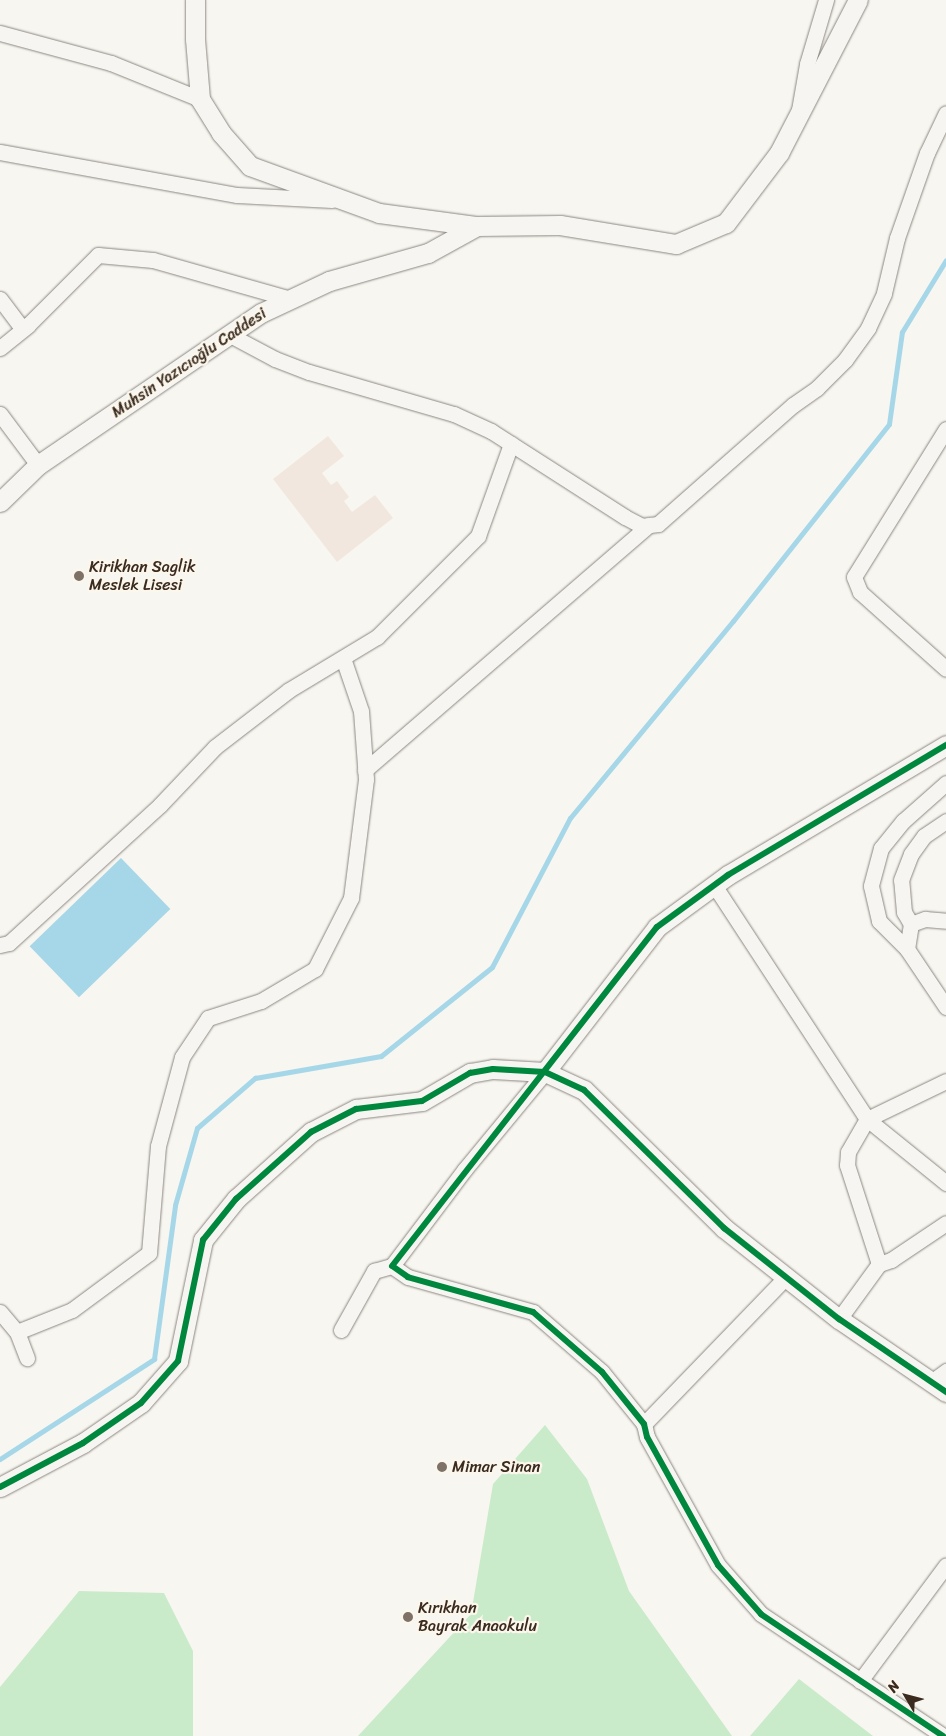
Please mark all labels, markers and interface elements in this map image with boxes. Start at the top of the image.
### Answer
street label: Muhsin Yazıcıoğlu Caddesi [108,304,270,422]
place label: Kirikhan Saglik Meslek Lisesi [89,557,195,595]
marker: Kirikhan Saglik Meslek Lisesi [73,570,85,582]
place label: Mimar Sinan [452,1457,540,1477]
marker: Mimar Sinan [436,1461,448,1473]
place label: Kırıkhan Bayrak Anaokulu [418,1598,537,1636]
marker: Kırıkhan Bayrak Anaokulu [402,1611,414,1623]
north arrow [881,1671,931,1721]
text: N [881,1675,907,1698]

